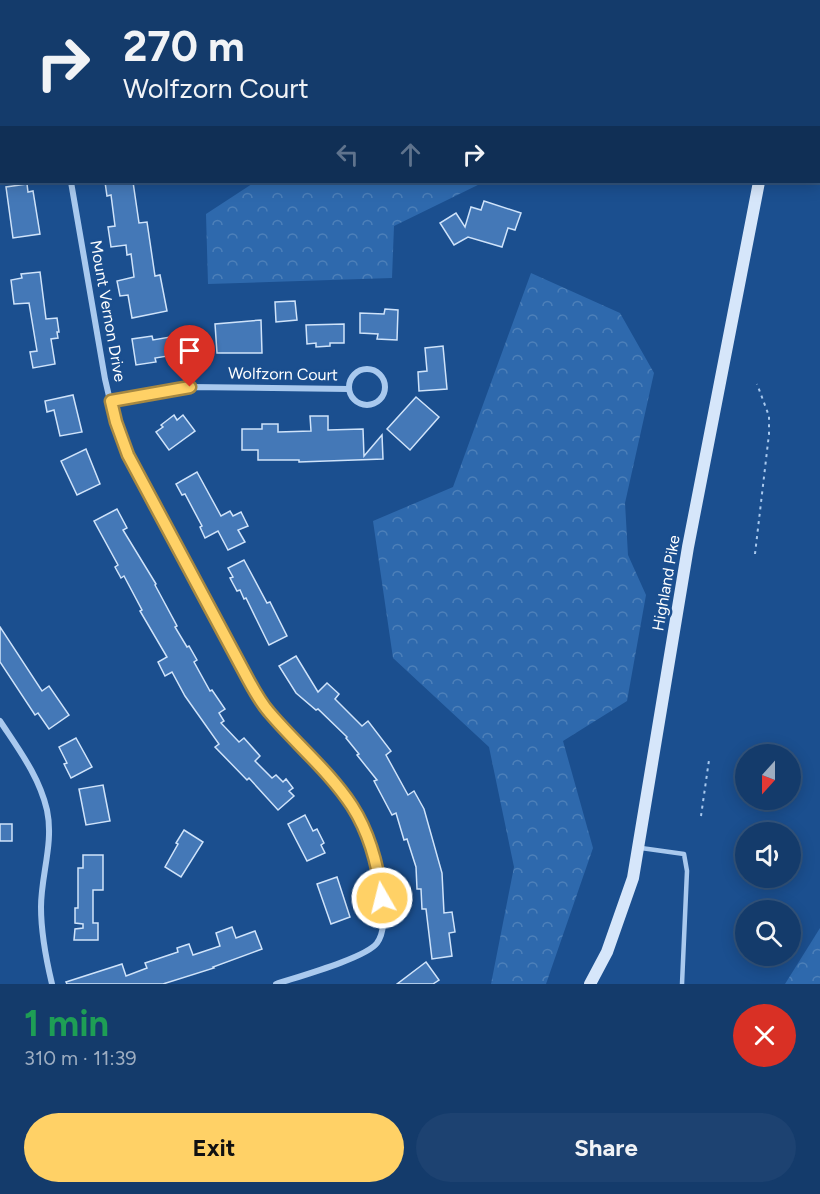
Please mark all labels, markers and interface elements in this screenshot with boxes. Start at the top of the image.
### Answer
text: 270 m [123,21,245,72]
icon: right [24,24,102,102]
text: Wolfzorn Court [123,72,309,105]
icon: left [331,138,364,171]
icon: ahead [394,138,427,171]
icon: right [457,138,490,171]
street label: Mount Vernon Drive [86,239,130,383]
pin [164,325,215,387]
icon: arrive [173,334,206,367]
street label: Wolfzorn Court [228,364,338,384]
street label: Highland Pike [648,533,684,633]
north arrow [735,744,801,810]
map controls [735,744,801,966]
button: sound [735,822,801,888]
position arrow [350,866,414,930]
button: search [735,900,801,966]
text: 1 min [24,1002,109,1045]
button: close [733,1004,796,1067]
text: 310 m · 11:39 [24,1046,137,1070]
button: Exit [24,1113,404,1182]
button: Share [416,1113,796,1182]

